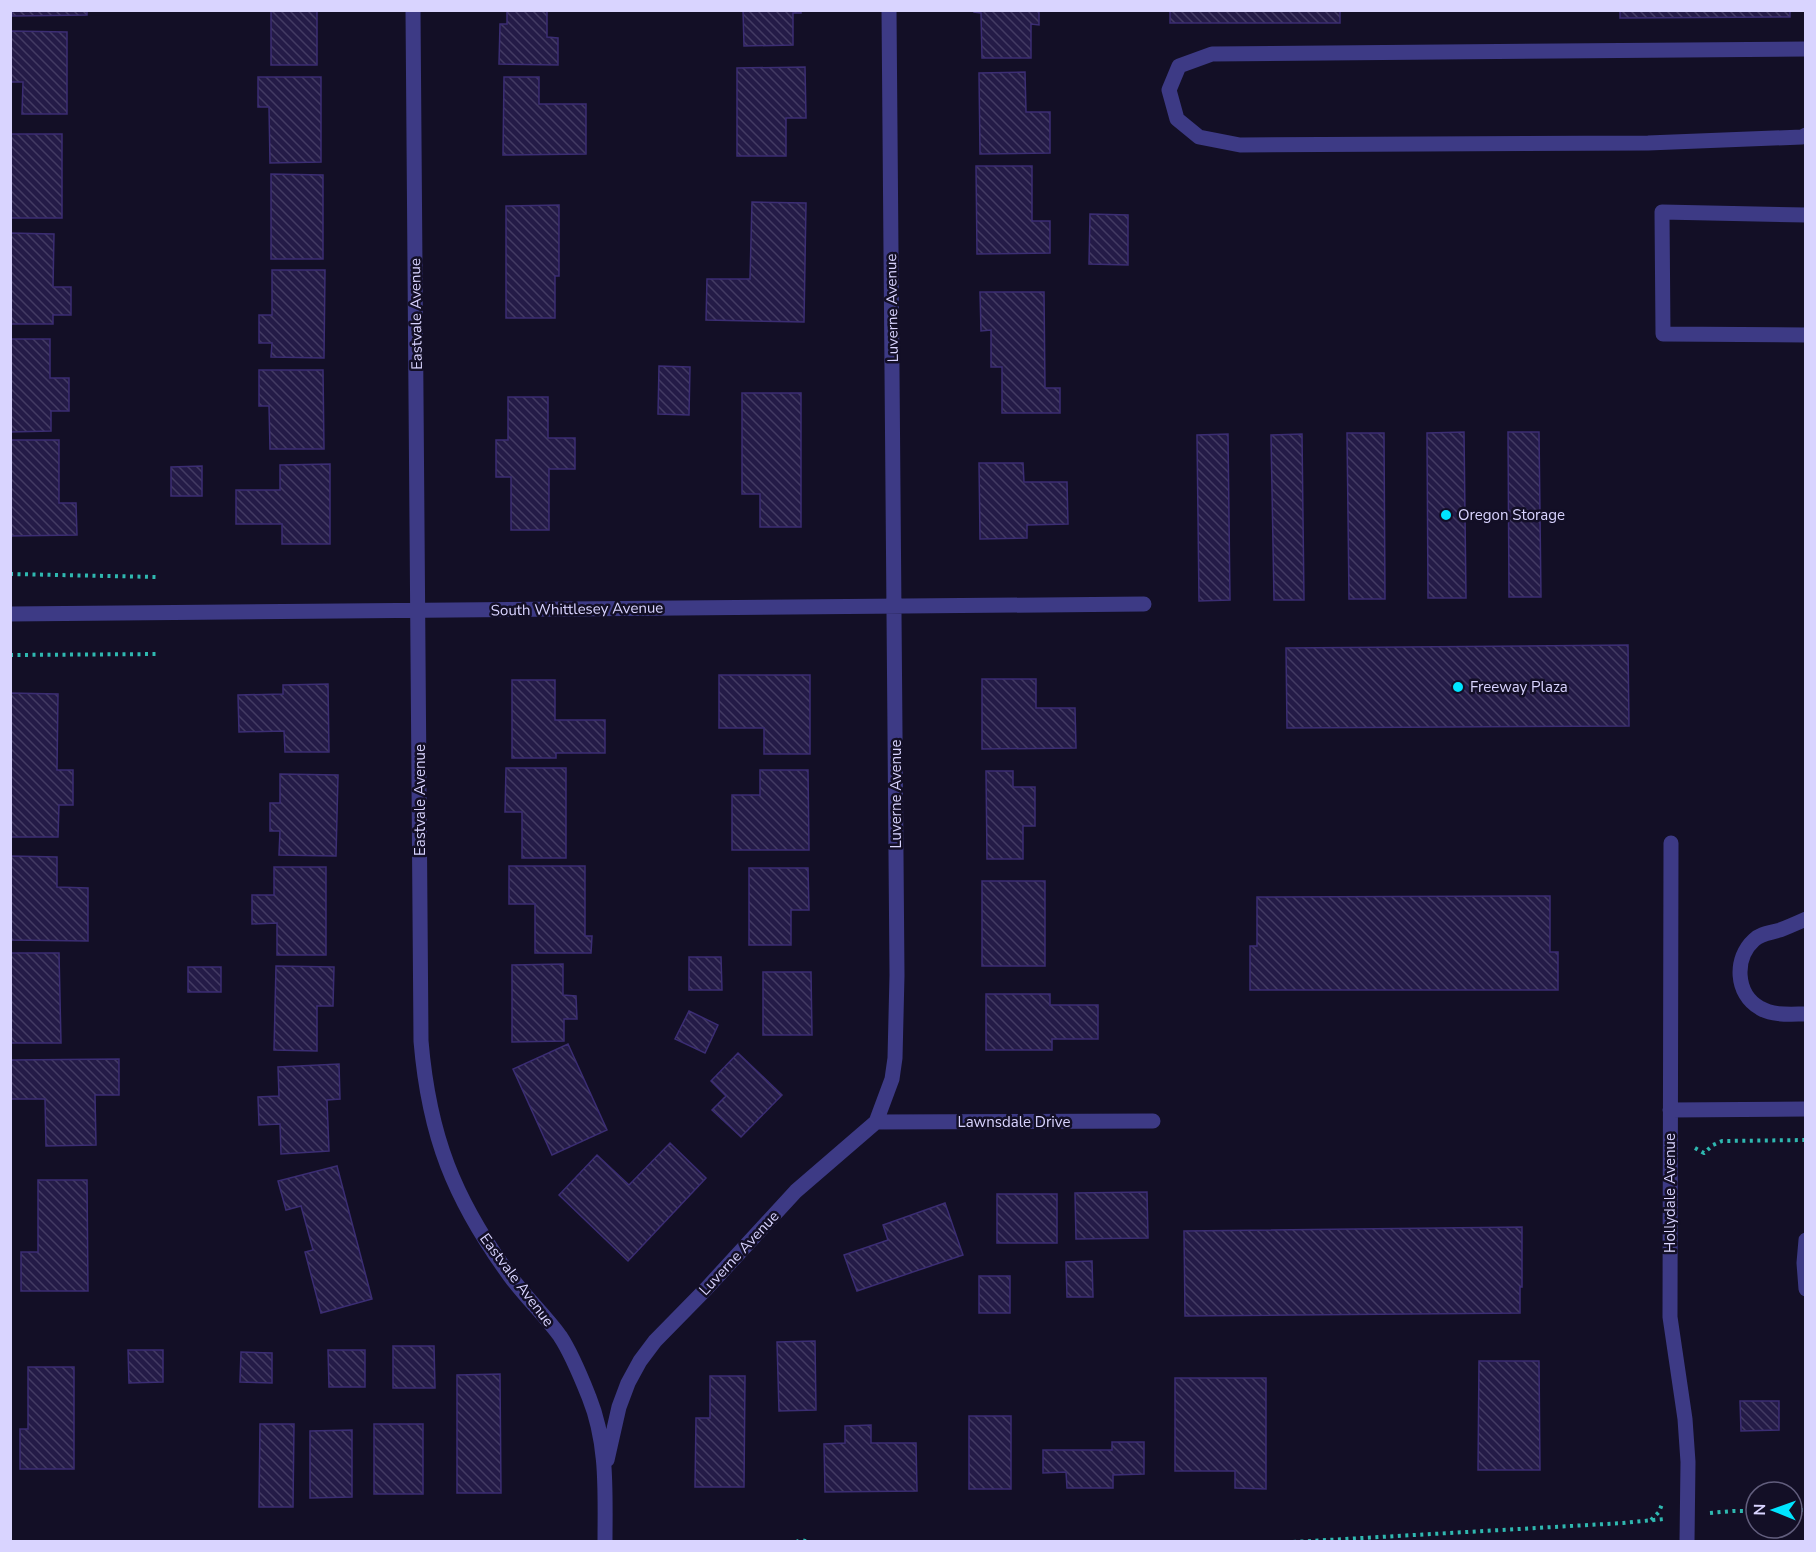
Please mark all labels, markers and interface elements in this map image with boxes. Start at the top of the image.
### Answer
street label: Luverne Avenue [881,253,903,363]
street label: Eastvale Avenue [405,258,427,370]
place label: Oregon Storage [1458,505,1565,525]
marker: Oregon Storage [1439,508,1453,522]
street label: South Whittlesey Avenue [491,597,663,621]
place label: Freeway Plaza [1470,677,1568,697]
marker: Freeway Plaza [1451,680,1465,694]
street label: Luverne Avenue [886,740,906,848]
street label: Eastvale Avenue [410,744,430,856]
street label: Lawnsdale Drive [958,1112,1070,1132]
street label: Hollydale Avenue [1660,1133,1680,1253]
street label: Luverne Avenue [695,1206,783,1300]
street label: Eastvale Avenue [475,1229,559,1331]
north arrow [1744,1480,1804,1540]
text: N [1749,1504,1771,1516]

